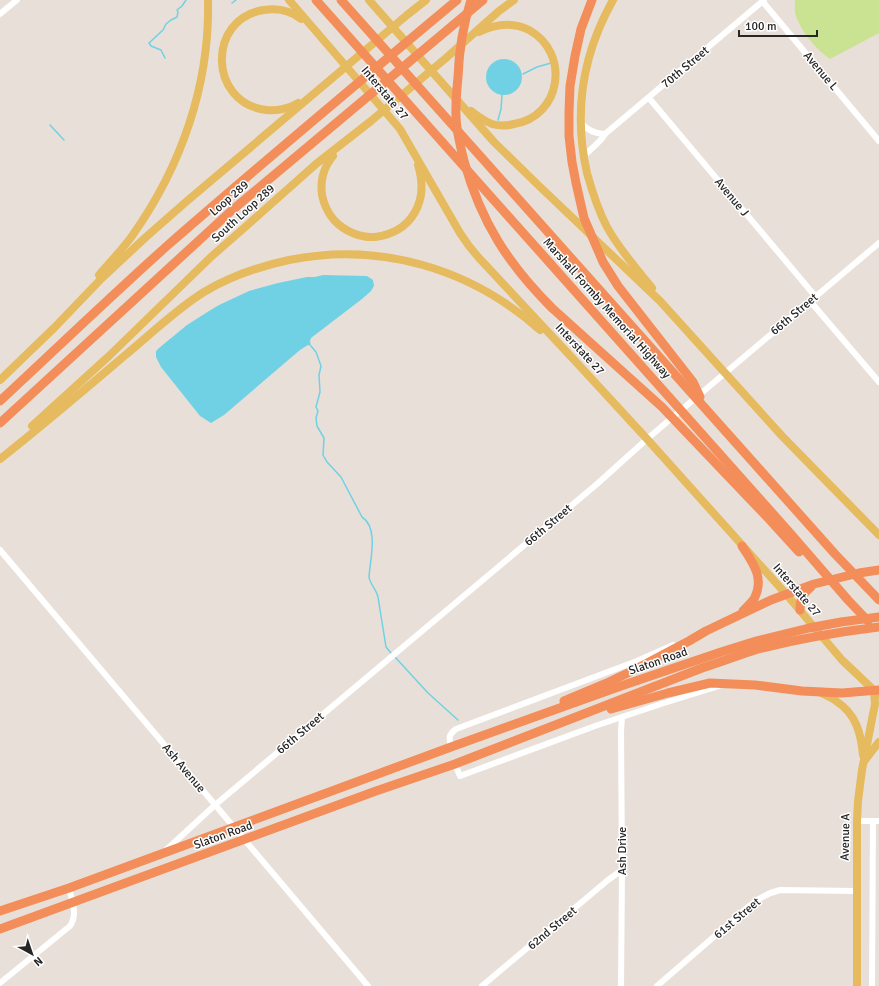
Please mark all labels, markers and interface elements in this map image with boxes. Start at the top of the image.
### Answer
scale bar [739,12,817,38]
text: 100 m [745,19,777,34]
street label: 70th Street [658,43,712,92]
street label: Avenue L [800,49,841,94]
street label: Interstate 27 [358,63,411,123]
street label: Avenue J [711,175,752,220]
street label: Loop 289 [207,177,252,219]
street label: South Loop 289 [209,181,278,246]
street label: Marshall Formby Memorial Highway [539,235,674,382]
street label: 66th Street [767,290,821,339]
street label: Interstate 27 [552,320,608,378]
street label: 66th Street [521,501,575,550]
street label: Interstate 27 [769,561,824,620]
street label: Slaton Road [627,644,690,679]
street label: 66th Street [273,709,327,758]
street label: Ash Avenue [159,741,208,796]
street label: Avenue A [838,812,853,861]
street label: Slaton Road [192,818,255,853]
street label: Ash Drive [615,827,630,875]
street label: 61st Street [711,895,764,942]
street label: 62nd Street [525,903,580,953]
north arrow [12,934,52,974]
text: N [31,954,45,969]

